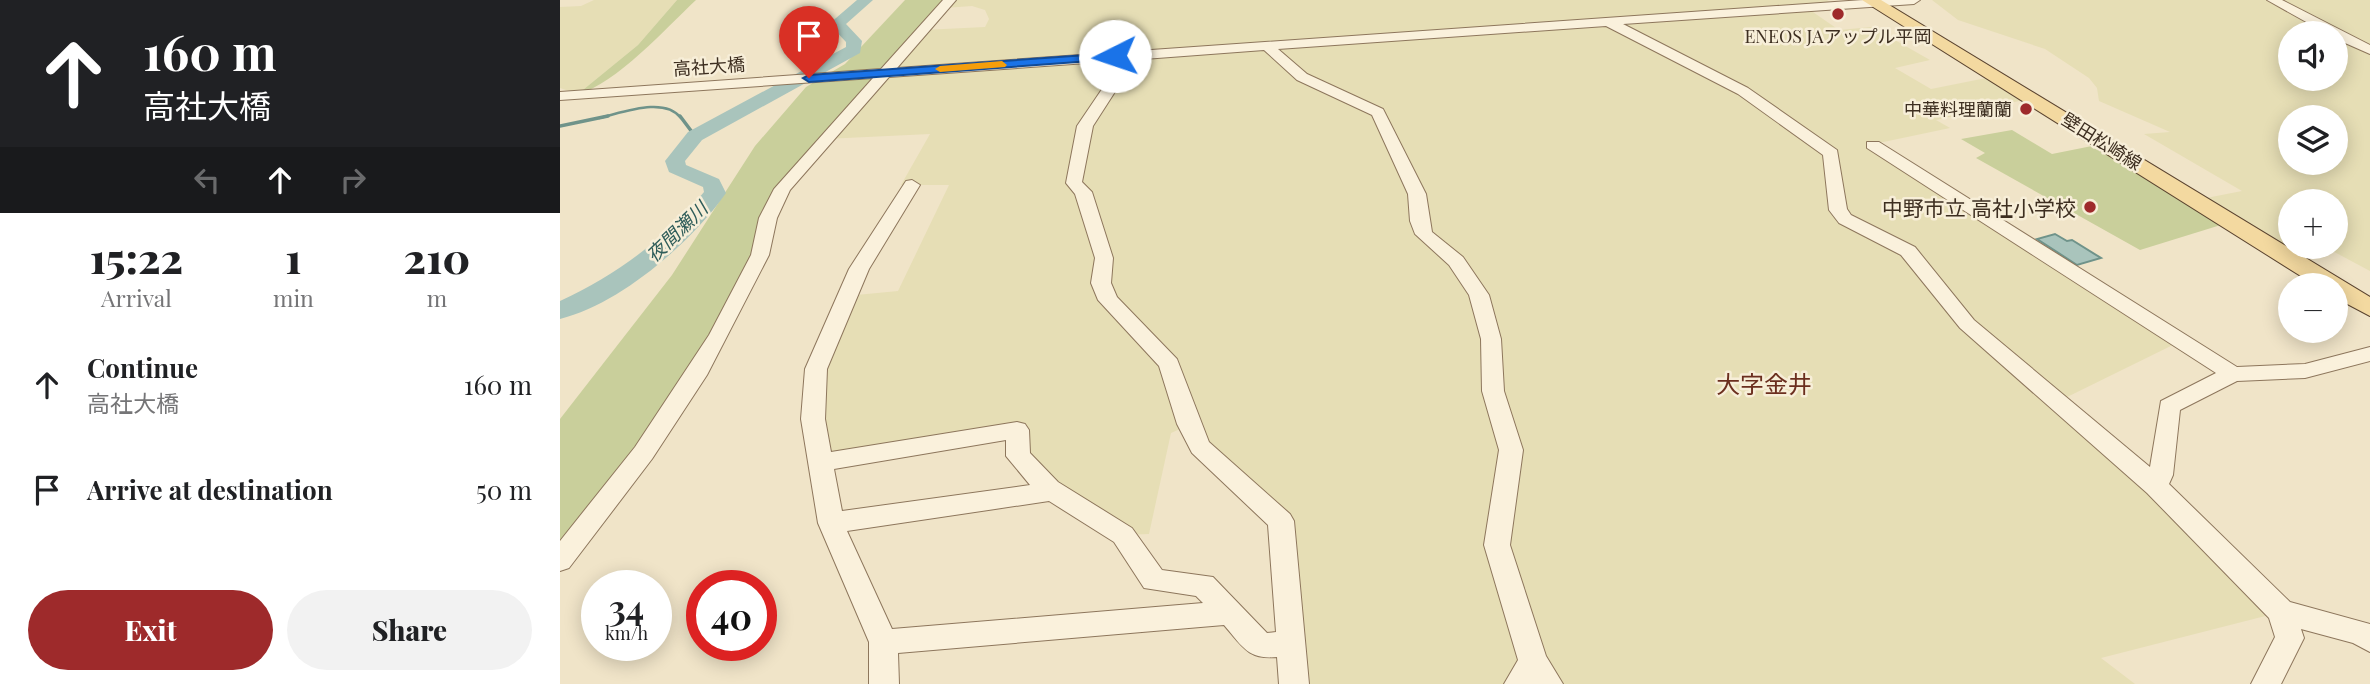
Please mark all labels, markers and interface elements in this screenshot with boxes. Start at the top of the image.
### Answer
pin [779,6,839,78]
marker: ENEOS JAアップル平岡 [1830,6,1846,22]
icon: arrive [790,17,828,55]
text: 160 m [143,18,277,83]
position arrow [1078,19,1152,93]
map controls [2278,21,2348,343]
button: sound [2278,21,2348,91]
place label: ENEOS JAアップル平岡 [1744,24,1932,48]
icon: ahead [28,28,119,119]
street label: 高社大橋 [672,52,746,80]
text: 高社大橋 [143,83,271,126]
place label: 中華料理蘭蘭 [1904,97,2012,121]
marker: 中華料理蘭蘭 [2018,101,2034,117]
button: layers [2278,105,2348,175]
street label: 壁田松崎線 [2057,107,2147,175]
icon: left [188,161,226,199]
icon: ahead [261,161,299,199]
icon: right [334,161,372,199]
button: + [2278,189,2348,259]
place label: 中野市立 高社小学校 [1882,193,2076,221]
water label: 夜間瀬川 [640,194,714,267]
marker: 中野市立 高社小学校 [2082,199,2098,215]
text: 15:22 [90,229,183,285]
text: 1 [285,229,302,285]
text: 210 [404,229,470,285]
button: − [2278,273,2348,343]
text: Arrival [101,282,172,313]
text: min [273,282,314,313]
text: m [427,282,447,313]
text: Continue [87,350,198,385]
icon: ahead [28,366,66,404]
text: 160 m [464,367,532,402]
district label: 大字金井 [1716,367,1812,399]
text: 高社大橋 [87,387,179,418]
icon: arrive [28,471,66,509]
text: Arrive at destination [87,472,333,507]
text: 50 m [476,472,532,507]
speed limit sign: 40 [686,570,777,661]
text: 34 [609,583,644,630]
button: Exit [28,590,273,670]
button: Share [287,590,532,670]
text: km/h [605,621,648,645]

